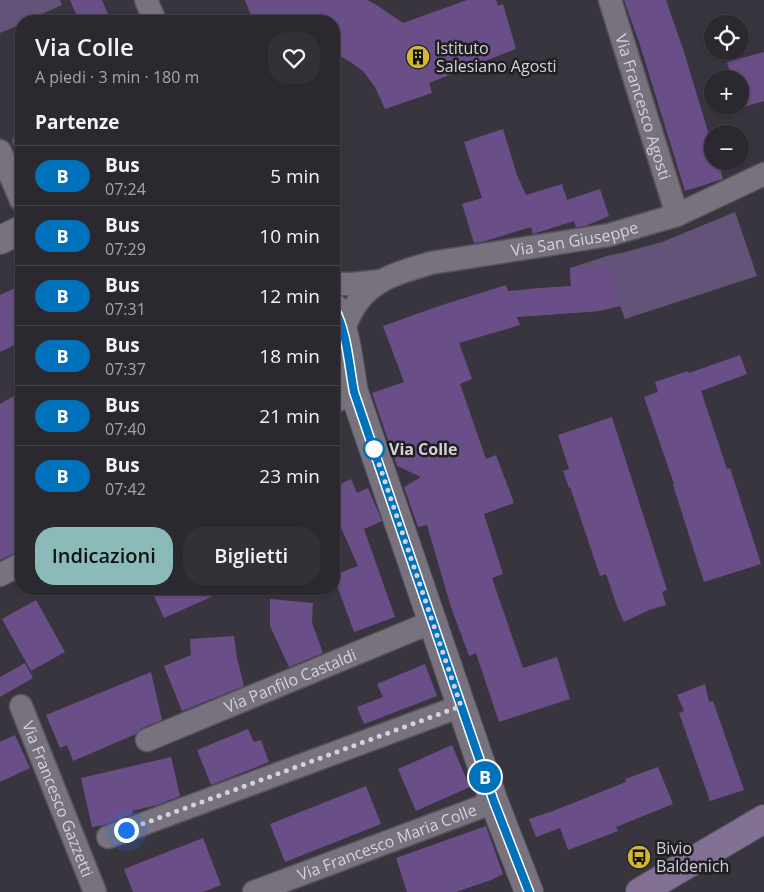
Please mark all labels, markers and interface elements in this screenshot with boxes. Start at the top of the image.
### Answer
map controls [704,15,749,170]
button: locate [704,15,749,60]
text: Via Colle [35,30,134,63]
street label: Via Francesco Agosti [610,31,676,183]
button: heart [268,32,320,84]
place label: Istituto Salesiano Agosti [436,37,557,77]
building icon: Istituto Salesiano Agosti [405,44,431,70]
text: A piedi · 3 min · 180 m [35,66,199,88]
button: + [704,70,749,115]
text: Partenze [35,109,120,135]
button: − [704,125,749,170]
text: Bus [105,152,140,178]
text: 5 min [270,163,320,189]
text: B [56,164,69,188]
text: 07:24 [105,178,146,200]
text: Bus [105,212,140,238]
street label: Via San Giuseppe [509,216,641,261]
text: 10 min [259,223,320,249]
text: B [56,224,69,248]
text: 07:29 [105,238,146,260]
text: Bus [105,272,140,298]
text: 12 min [259,283,320,309]
text: B [56,284,69,308]
text: 07:31 [105,298,146,320]
text: Bus [105,332,140,358]
text: 18 min [259,343,320,369]
text: B [56,344,69,368]
text: 07:37 [105,358,146,380]
text: Bus [105,392,140,418]
text: 21 min [259,403,320,429]
text: B [56,404,69,428]
text: 07:40 [105,418,146,440]
marker: Via Colle [363,438,385,460]
place label: Via Colle [389,438,457,460]
text: Bus [105,452,140,478]
text: 23 min [259,463,320,489]
text: B [56,464,69,488]
text: 07:42 [105,478,146,500]
button: Indicazioni [35,527,173,585]
button: Biglietti [183,527,320,585]
street label: Via Panfilo Castaldi [221,644,360,718]
street label: Via Francesco Gazzetti [17,718,99,880]
line badge: B [469,761,501,793]
text: B [479,765,491,789]
street label: Via Francesco Maria Colle [294,799,480,886]
your location [114,818,139,843]
place label: Bivio Baldenich [656,837,729,877]
bus stop icon: Bivio Baldenich [626,844,652,870]

